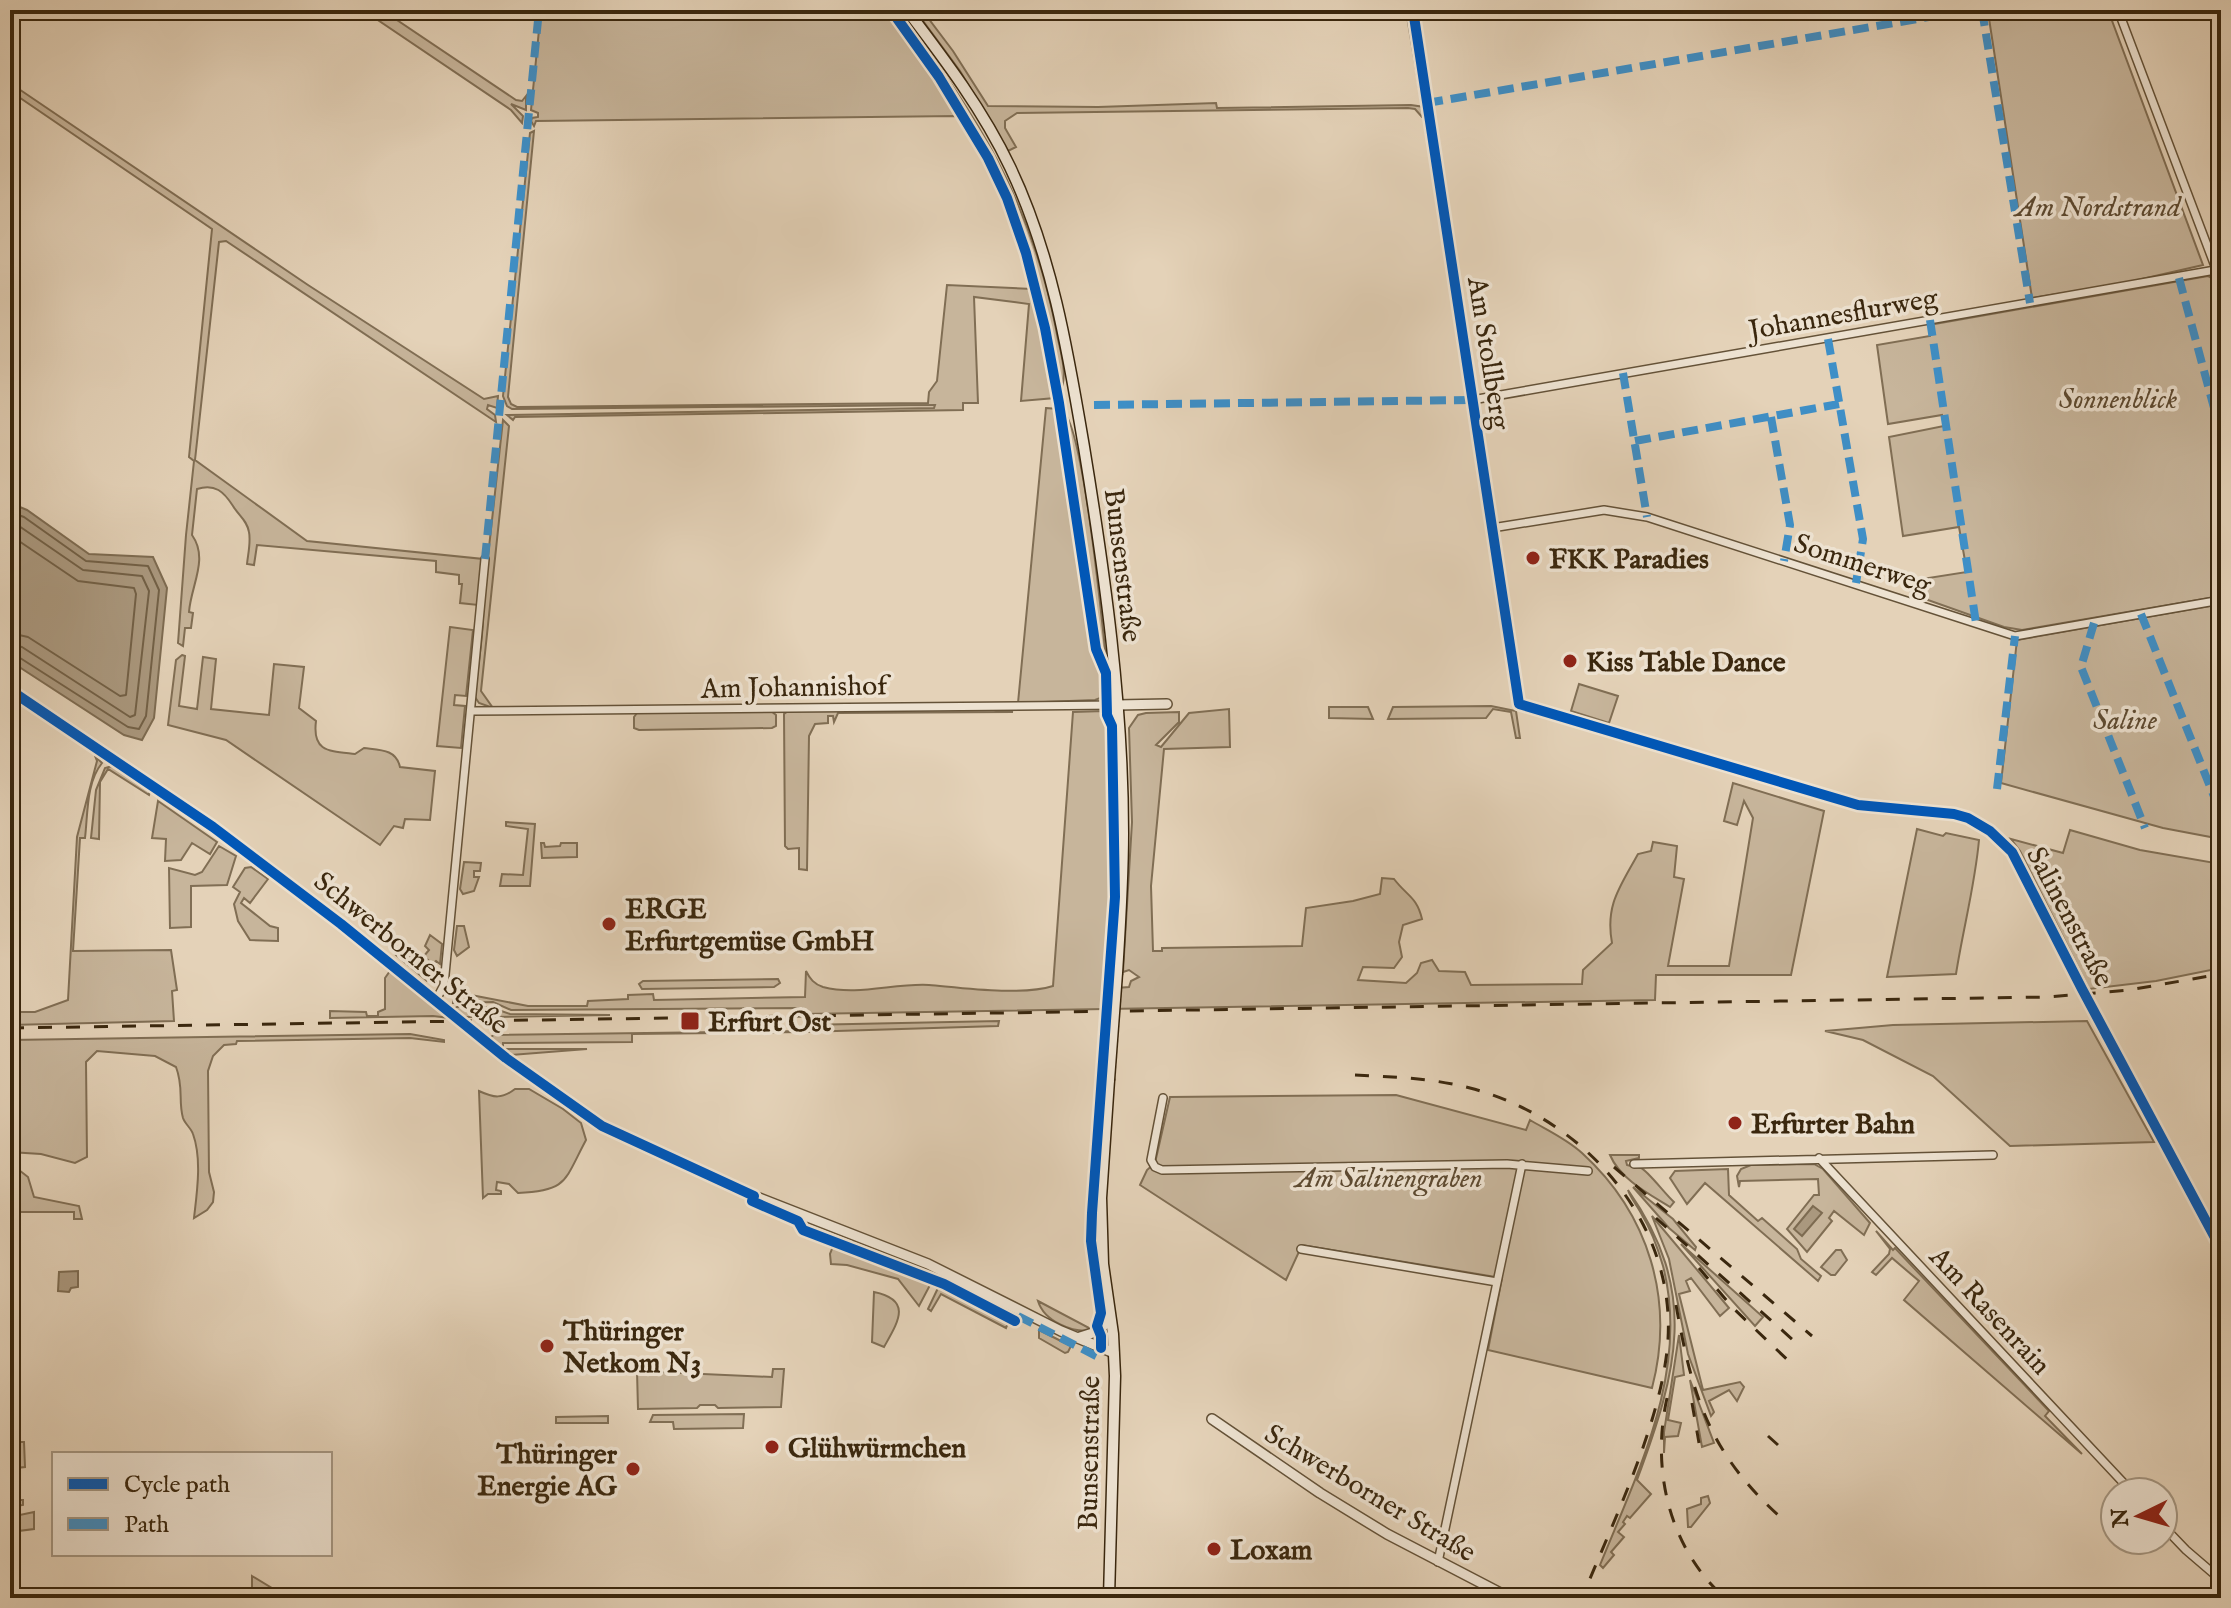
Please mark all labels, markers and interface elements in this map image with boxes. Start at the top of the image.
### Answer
park label: Am Nordstrand [2013,191,2182,226]
street label: Am Stollberg [1458,274,1517,433]
street label: Johannesflurweg [1743,281,1942,350]
park label: Sonnenblick [2059,383,2177,418]
street label: Bunsenstraße [1095,486,1148,644]
street label: Sommerweg [1789,527,1936,604]
place label: FKK Paradies [1549,543,1709,578]
marker: FKK Paradies [1524,549,1542,567]
place label: Kiss Table Dance [1586,646,1786,681]
marker: Kiss Table Dance [1561,652,1579,670]
street label: Am Johannishof [700,669,892,708]
park label: Saline [2093,704,2158,739]
street label: Salinenstraße [2017,841,2120,993]
street label: Schwerborner Straße [306,865,515,1043]
place label: ERGE Erfurtgemüse GmbH [625,893,874,960]
marker: ERGE Erfurtgemüse GmbH [600,915,618,933]
place label: Erfurt Ost [708,1006,831,1041]
marker: Erfurt Ost [679,1010,701,1032]
place label: Erfurter Bahn [1751,1108,1915,1143]
marker: Erfurter Bahn [1726,1114,1744,1132]
park label: Am Salinengraben [1292,1162,1483,1197]
street label: Am Rasenrain [1920,1240,2057,1383]
place label: Thüringer Netkom N3 [562,1315,701,1382]
marker: Thüringer Netkom N3 [538,1337,556,1355]
street label: Bunsenstraße [1072,1375,1109,1531]
street label: Schwerborner Straße [1258,1417,1482,1571]
place label: Glühwürmchen [788,1432,966,1467]
place label: Thüringer Energie AG [477,1438,618,1505]
marker: Glühwürmchen [763,1438,781,1456]
legend [52,1452,332,1556]
marker: Thüringer Energie AG [624,1460,642,1478]
text: Cycle path [124,1470,230,1501]
north arrow [2099,1476,2179,1556]
text: N [2106,1507,2136,1529]
text: Path [124,1510,169,1541]
place label: Loxam [1230,1534,1313,1569]
marker: Loxam [1205,1540,1223,1558]

